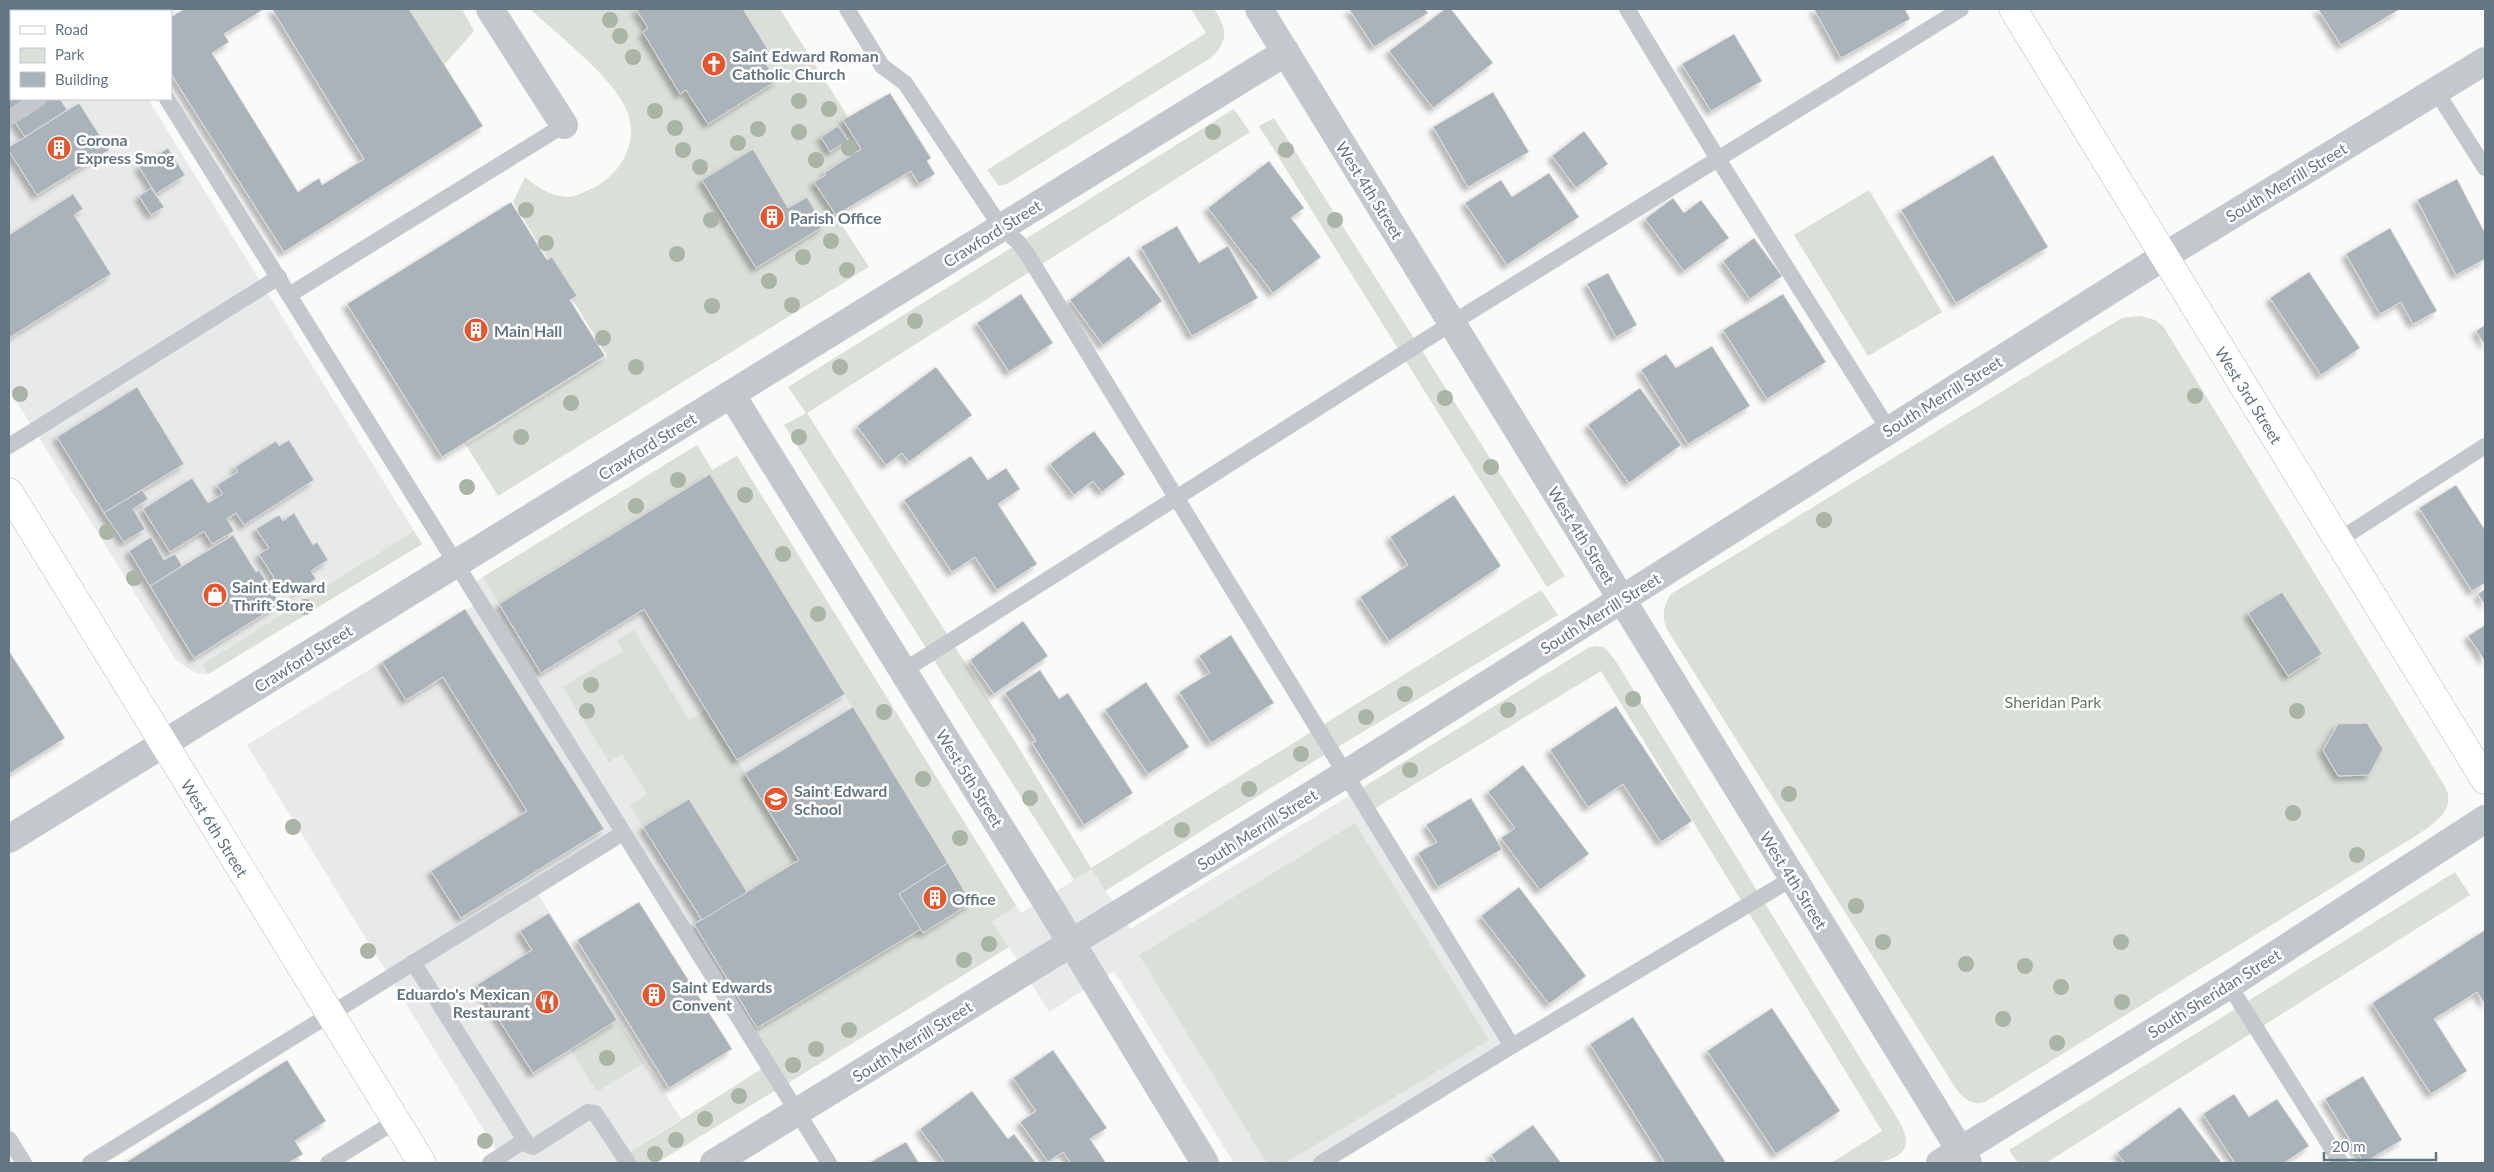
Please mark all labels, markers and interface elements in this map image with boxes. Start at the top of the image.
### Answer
legend [10,10,172,100]
text: Road [55,20,88,38]
text: Park [55,45,85,63]
place label: Saint Edward Roman Catholic Church [732,46,879,83]
church icon: Saint Edward Roman Catholic Church [701,51,727,77]
text: Building [55,70,108,88]
place label: Corona Express Smog [76,130,175,167]
building icon: Corona Express Smog [46,135,72,161]
street label: West 4th Street [1333,138,1408,242]
street label: South Merrill Street [2222,138,2350,226]
street label: Crawford Street [940,195,1045,271]
building icon: Parish Office [759,204,785,230]
place label: Parish Office [790,208,882,227]
building icon: Main Hall [463,317,489,343]
place label: Main Hall [494,321,562,340]
street label: West 3rd Street [2212,343,2287,447]
street label: South Merrill Street [1879,351,2006,441]
street label: Crawford Street [595,408,700,484]
street label: West 4th Street [1545,483,1620,587]
street label: South Merrill Street [1537,568,1664,658]
place label: Saint Edward Thrift Store [232,577,325,614]
shop icon: Saint Edward Thrift Store [202,582,228,608]
street label: Crawford Street [251,620,356,696]
park label: Sheridan Park [2005,692,2102,711]
street label: West 5th Street [933,726,1008,830]
street label: West 6th Street [178,776,253,880]
place label: Saint Edward School [794,781,887,818]
street label: South Merrill Street [1194,784,1321,874]
school or university icon: Saint Edward School [763,786,789,812]
street label: West 4th Street [1757,828,1832,932]
building icon: Office [922,885,948,911]
place label: Office [952,889,996,908]
street label: South Sheridan Street [2144,944,2284,1042]
place label: Saint Edwards Convent [672,977,772,1014]
building icon: Saint Edwards Convent [641,982,667,1008]
place label: Eduardo's Mexican Restaurant [397,984,530,1021]
restaurant icon: Eduardo's Mexican Restaurant [534,989,560,1015]
street label: South Merrill Street [849,996,976,1086]
scale bar [2324,1130,2436,1162]
text: 20 m [2332,1137,2366,1155]

